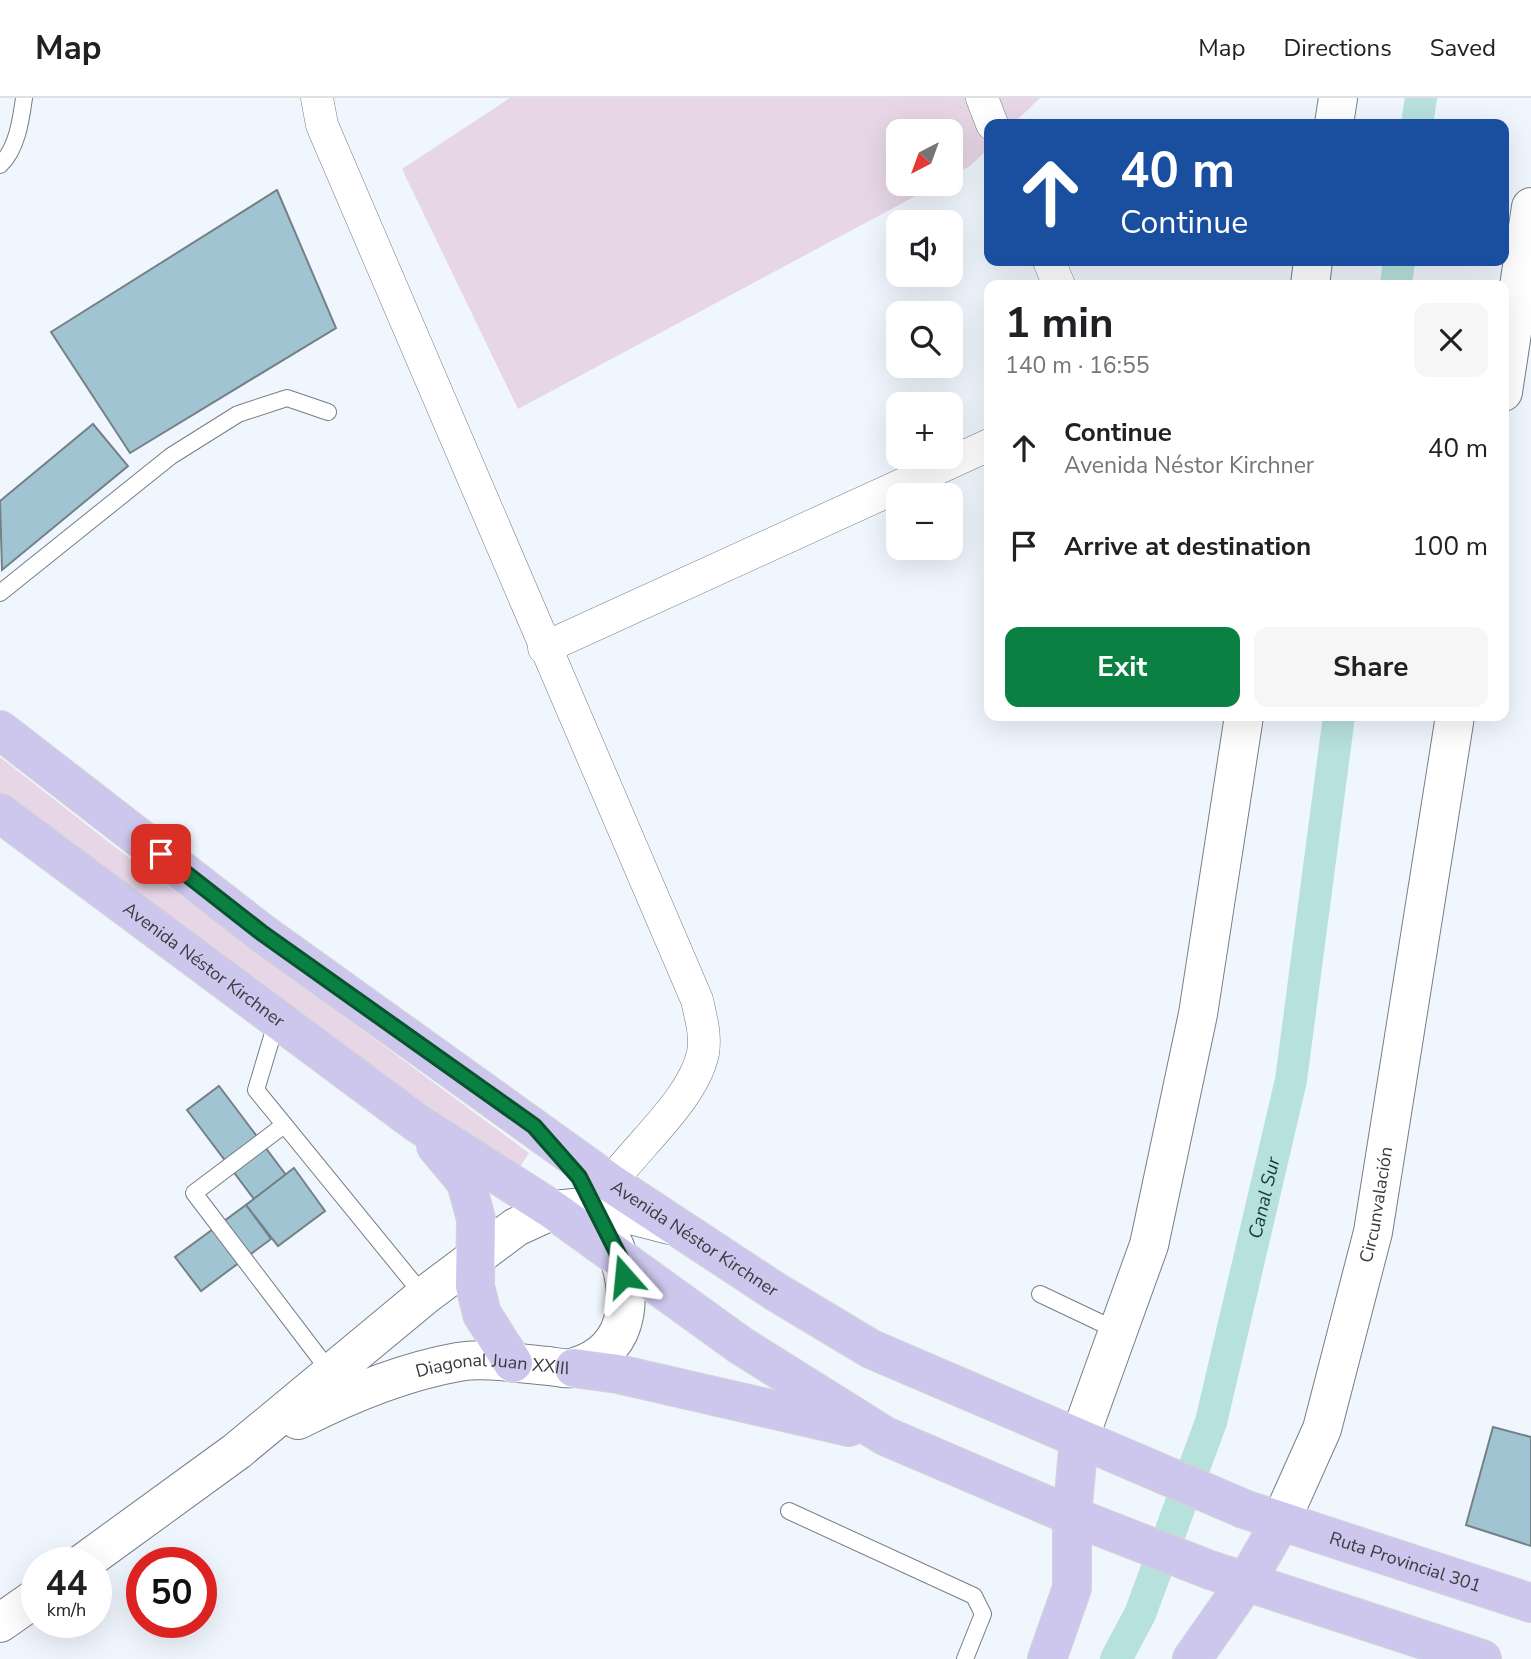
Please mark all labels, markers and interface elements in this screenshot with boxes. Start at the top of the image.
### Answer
text: Map [35,26,102,71]
text: Map [1198,32,1245,64]
text: Directions [1283,32,1392,64]
text: Saved [1430,32,1496,64]
north arrow [886,119,962,196]
map controls [886,119,963,560]
text: 40 m [1120,137,1235,204]
icon: ahead [1005,147,1096,238]
text: Continue [1120,201,1248,244]
button: sound [886,210,963,287]
text: 1 min [1005,295,1114,352]
button: search [886,301,963,378]
button: close [1414,303,1488,377]
text: 140 m · 16:55 [1005,350,1150,381]
button: + [886,392,963,469]
text: Continue [1064,415,1172,450]
icon: ahead [1005,429,1043,467]
text: 40 m [1428,431,1488,466]
text: Avenida Néstor Kirchner [1064,450,1314,481]
button: − [886,483,963,560]
icon: arrive [1005,527,1043,565]
text: Arrive at destination [1064,529,1311,564]
text: 100 m [1412,529,1488,564]
button: Exit [1005,627,1240,707]
button: Share [1254,627,1488,707]
pin [131,824,191,884]
icon: arrive [142,835,180,873]
street label: Avenida Néstor Kirchner [118,896,290,1033]
street label: Circunvalación [1354,1145,1398,1265]
water label: Canal Sur [1242,1153,1287,1241]
street label: Avenida Néstor Kirchner [606,1174,783,1303]
position arrow [587,1239,661,1313]
street label: Diagonal Juan XXIII [413,1348,569,1383]
street label: Ruta Provincial 301 [1326,1526,1484,1598]
speed limit sign: 50 [126,1547,217,1638]
text: 44 [45,1560,88,1607]
text: km/h [47,1598,86,1622]

